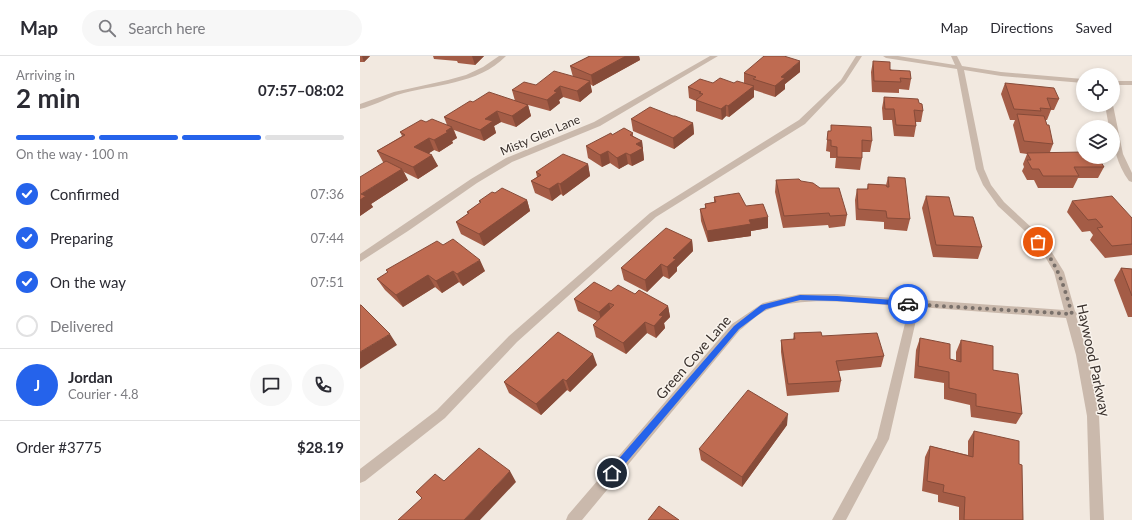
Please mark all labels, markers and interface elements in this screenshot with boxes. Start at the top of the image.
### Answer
search box [82,10,362,46]
text: Map [20,16,58,39]
icon: search [96,17,118,39]
text: Search here [128,19,206,37]
text: Map [941,19,968,36]
text: Directions [990,19,1053,36]
text: Saved [1075,19,1112,36]
text: Arriving in [16,67,75,83]
map controls [1076,68,1120,164]
button: locate [1076,68,1120,112]
text: 07:57–08:02 [258,81,344,99]
text: 2 min [16,82,80,114]
street label: Misty Glen Lane [498,111,582,159]
button: layers [1076,120,1120,164]
text: On the way · 100 m [16,146,128,162]
icon: check [16,183,38,205]
text: Confirmed [50,185,119,203]
text: 07:36 [311,186,344,202]
pin [1021,225,1055,259]
icon: check [16,227,38,249]
text: Preparing [50,229,113,247]
text: 07:44 [311,230,344,246]
icon: bag [1027,231,1049,253]
icon: check [16,271,38,293]
text: On the way [50,273,126,291]
text: 07:51 [311,274,344,290]
courier [888,284,928,324]
icon: car [897,293,919,315]
street label: Haywood Parkway [1074,302,1114,419]
street label: Green Cove Lane [652,312,734,402]
text: Delivered [50,317,113,335]
button: chat [250,364,292,406]
button: phone [302,364,344,406]
text: Jordan [68,368,113,386]
text: J [34,376,40,394]
text: Courier · 4.8 [68,386,139,402]
text: Order #3775 [16,438,102,456]
text: $28.19 [297,438,344,456]
pin [595,456,629,490]
icon: home [601,462,623,484]

